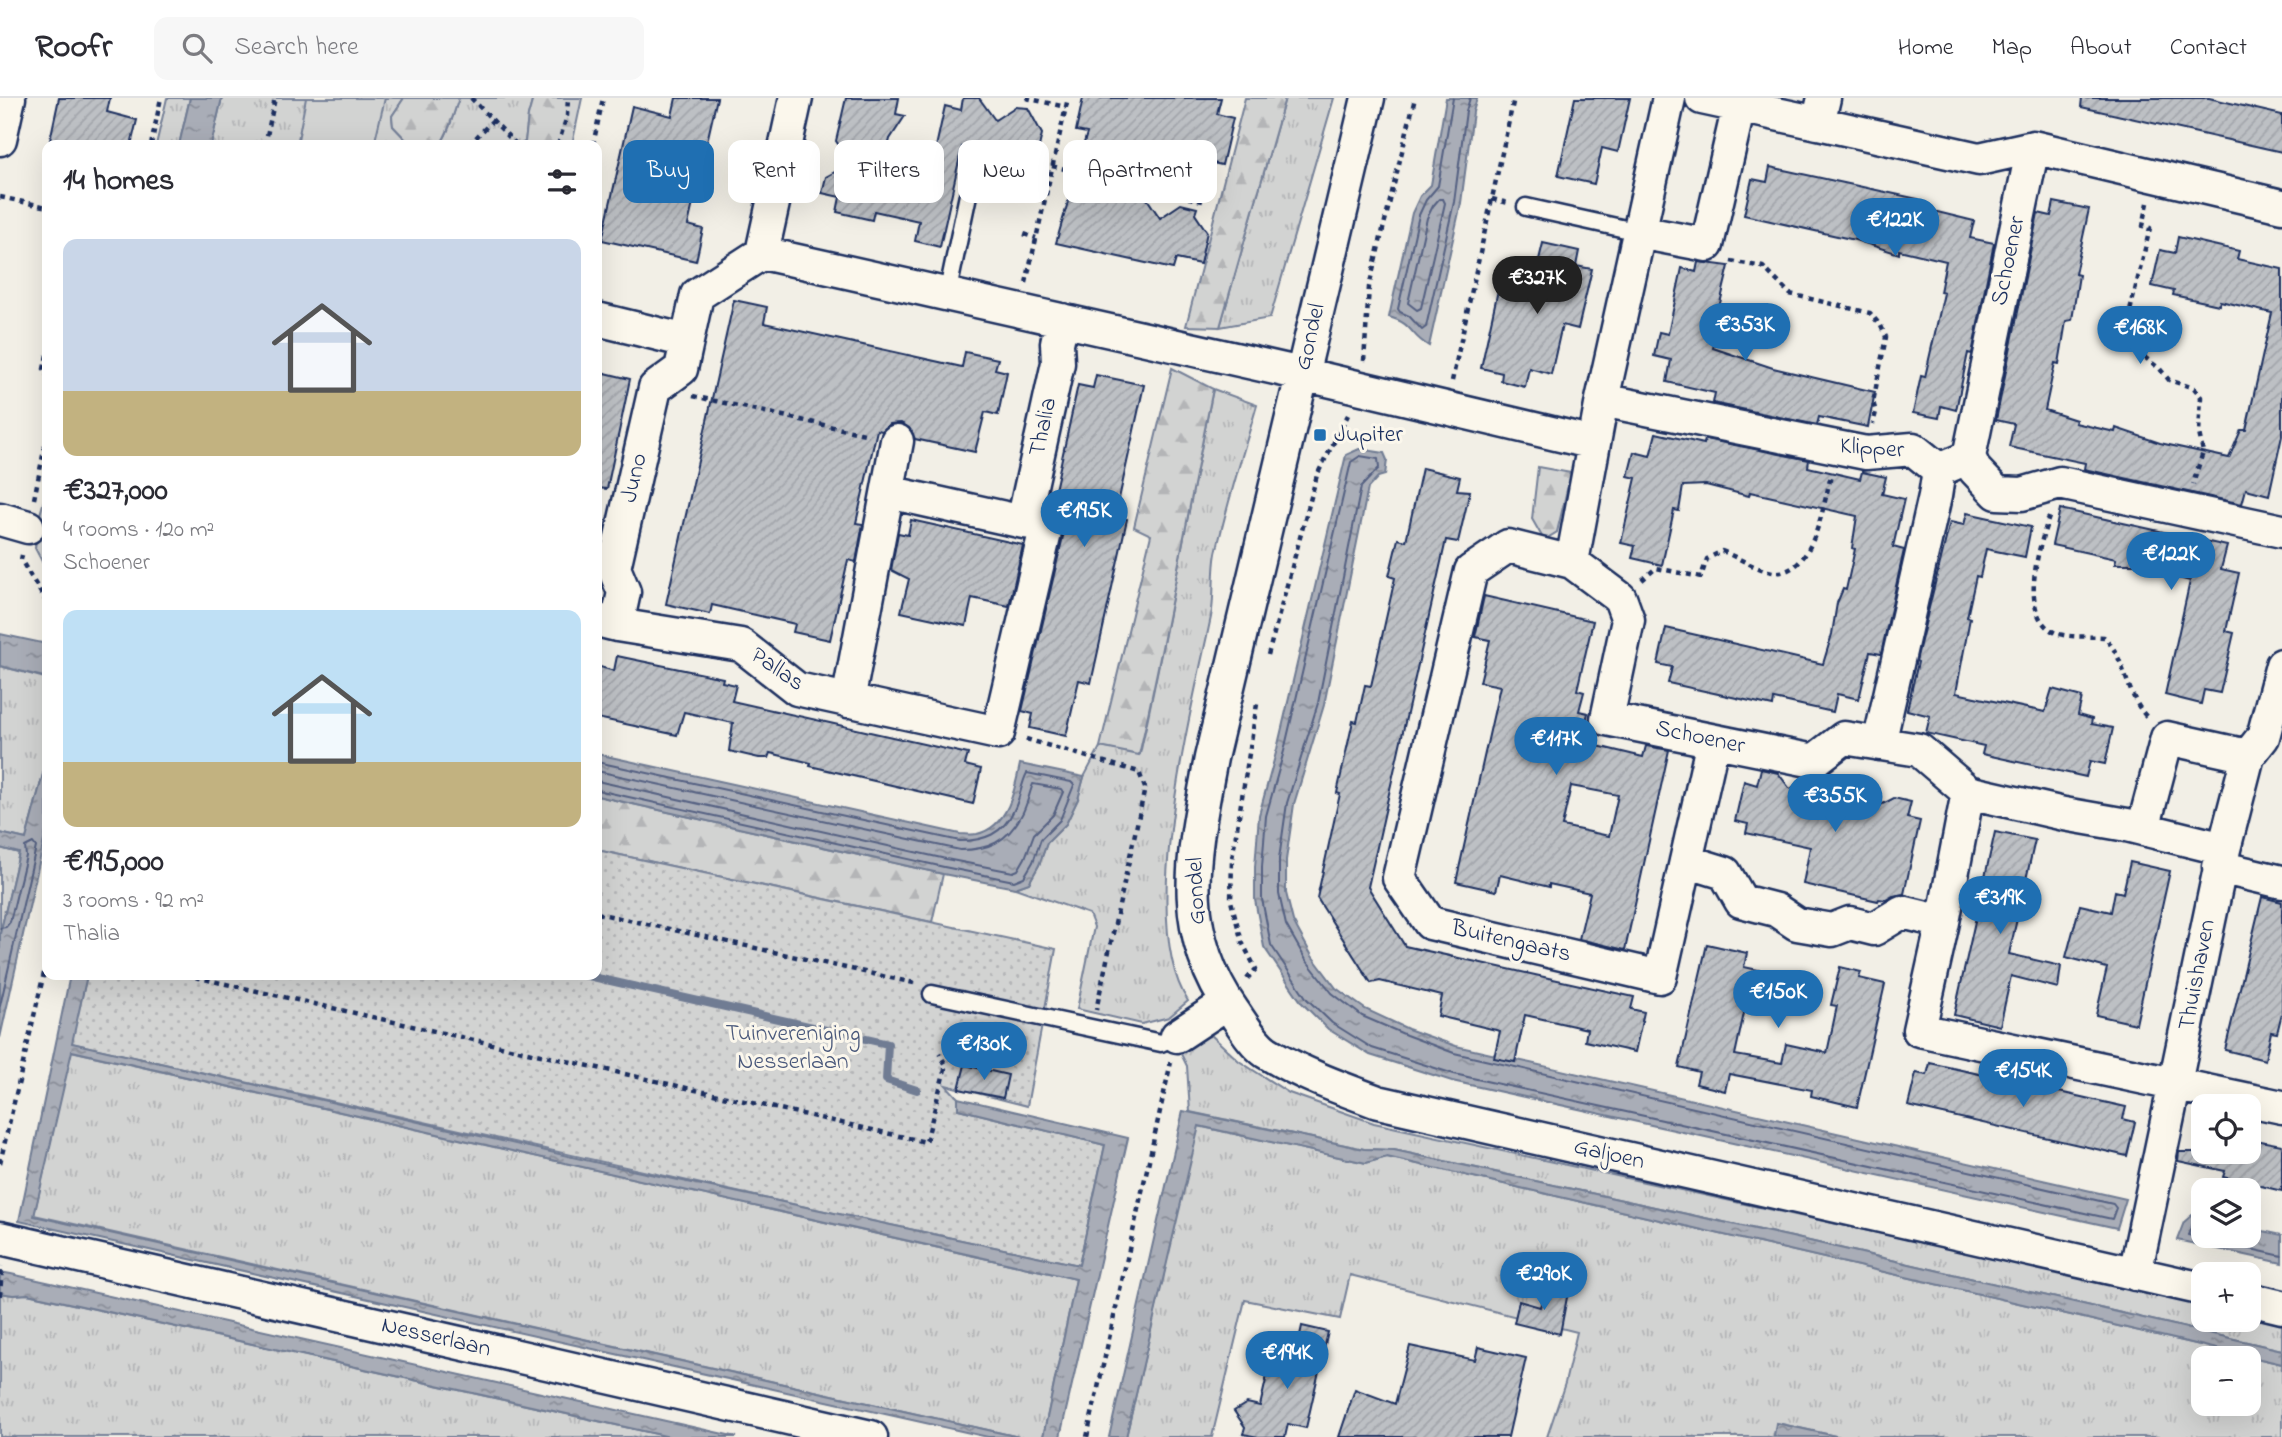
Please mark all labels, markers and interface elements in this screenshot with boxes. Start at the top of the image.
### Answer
search box [154,17,644,80]
text: Roofr [35,24,112,72]
icon: search [178,29,216,67]
text: Search here [234,29,359,67]
text: Home [1898,31,1954,66]
text: Map [1992,31,2032,66]
text: About [2070,31,2132,66]
text: Contact [2170,31,2247,66]
chip: Buy [623,140,714,203]
chip: Rent [728,140,820,203]
chip: Filters [834,140,944,203]
chip: New [958,140,1049,203]
chip: Apartment [1063,140,1217,203]
text: 14 homes [63,160,174,204]
icon: filters [543,163,581,201]
pin: €122K [1846,198,1944,258]
text: €122K [1866,204,1924,237]
street label: Schoener [1982,212,2036,309]
pin: €327K [1488,256,1586,316]
text: €327K [1508,262,1566,295]
icon: home [259,285,385,411]
street label: Gondel [1286,300,1336,374]
pin: €353K [1696,303,1794,363]
pin: €168K [2091,306,2189,366]
text: €353K [1715,309,1775,342]
text: €168K [2113,312,2167,345]
street label: Thalia [1021,394,1067,460]
place label: Jupiter [1334,418,1404,453]
marker: Jupiter [1312,427,1328,443]
street label: Klipper [1839,429,1906,469]
street label: Juno [612,450,658,506]
text: €327,000 [63,470,168,514]
pin: €195K [1035,490,1133,549]
text: €195K [1057,495,1111,528]
text: 4 rooms · 120 m² [63,514,214,547]
pin: €122K [2122,532,2220,592]
text: €122K [2142,538,2200,571]
text: Schoener [63,547,150,580]
street label: Pallas [743,639,811,701]
icon: home [259,656,385,782]
street label: Schoener [1652,711,1749,765]
pin: €117K [1507,718,1605,777]
text: €117K [1530,723,1582,756]
pin: €355K [1786,774,1884,834]
text: €355K [1804,780,1867,813]
text: €195,000 [63,841,164,885]
street label: Gondel [1178,857,1216,925]
pin: €319K [1951,876,2049,936]
text: €319K [1975,882,2025,915]
text: 3 rooms · 92 m² [63,885,204,918]
street label: Buitengaats [1447,911,1574,973]
street label: Thuishaven [2170,917,2226,1033]
text: Thalia [63,918,120,951]
pin: €150K [1729,970,1827,1030]
text: €150K [1749,976,1807,1009]
park label: Tuinvereniging Nesserlaan [726,1017,860,1080]
pin: €130K [935,1023,1033,1082]
text: €130K [957,1028,1011,1061]
pin: €154K [1974,1049,2072,1109]
text: €154K [1994,1055,2052,1088]
map controls [2191,1094,2261,1416]
button: locate [2191,1094,2261,1164]
street label: Galjoen [1570,1130,1648,1180]
button: layers [2191,1178,2261,1248]
pin: €290K [1495,1252,1593,1312]
text: €290K [1516,1258,1572,1291]
button: + [2191,1262,2261,1332]
street label: Nesserlaan [378,1308,494,1368]
pin: €194K [1238,1332,1336,1391]
text: €194K [1262,1337,1312,1370]
button: − [2191,1346,2261,1416]

